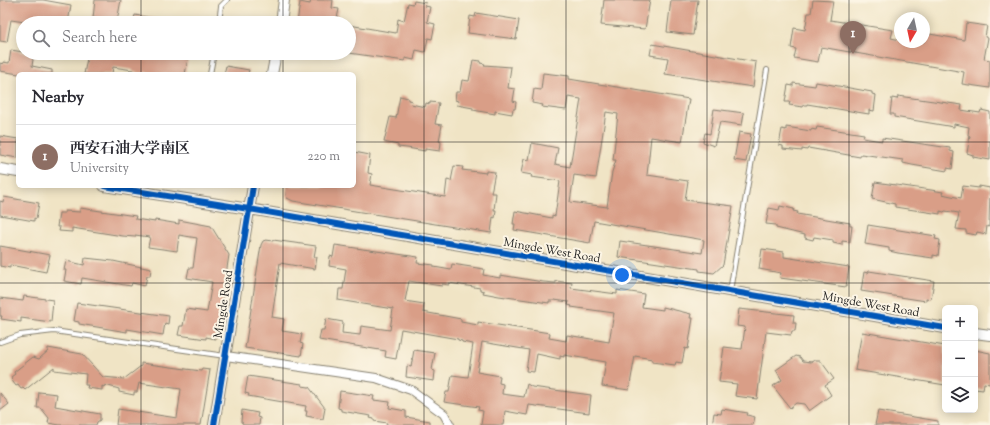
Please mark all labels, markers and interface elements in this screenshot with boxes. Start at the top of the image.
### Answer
north arrow [894,12,930,48]
search box [16,16,356,60]
pin: 1 [840,21,866,54]
icon: search [30,27,52,49]
text: Search here [62,28,137,49]
text: Nearby [32,86,84,110]
text: 西安石油大学南区 [70,139,190,160]
text: 1 [43,148,47,166]
text: 220 m [307,148,340,166]
text: University [70,160,129,178]
street label: Mingde West Road [502,234,602,268]
your location [612,265,632,285]
street label: Mingde Road [210,268,238,340]
street label: Mingde West Road [821,288,921,322]
map controls [942,305,978,413]
button: + [942,305,978,341]
button: − [942,341,978,377]
button: layers [942,377,978,413]

